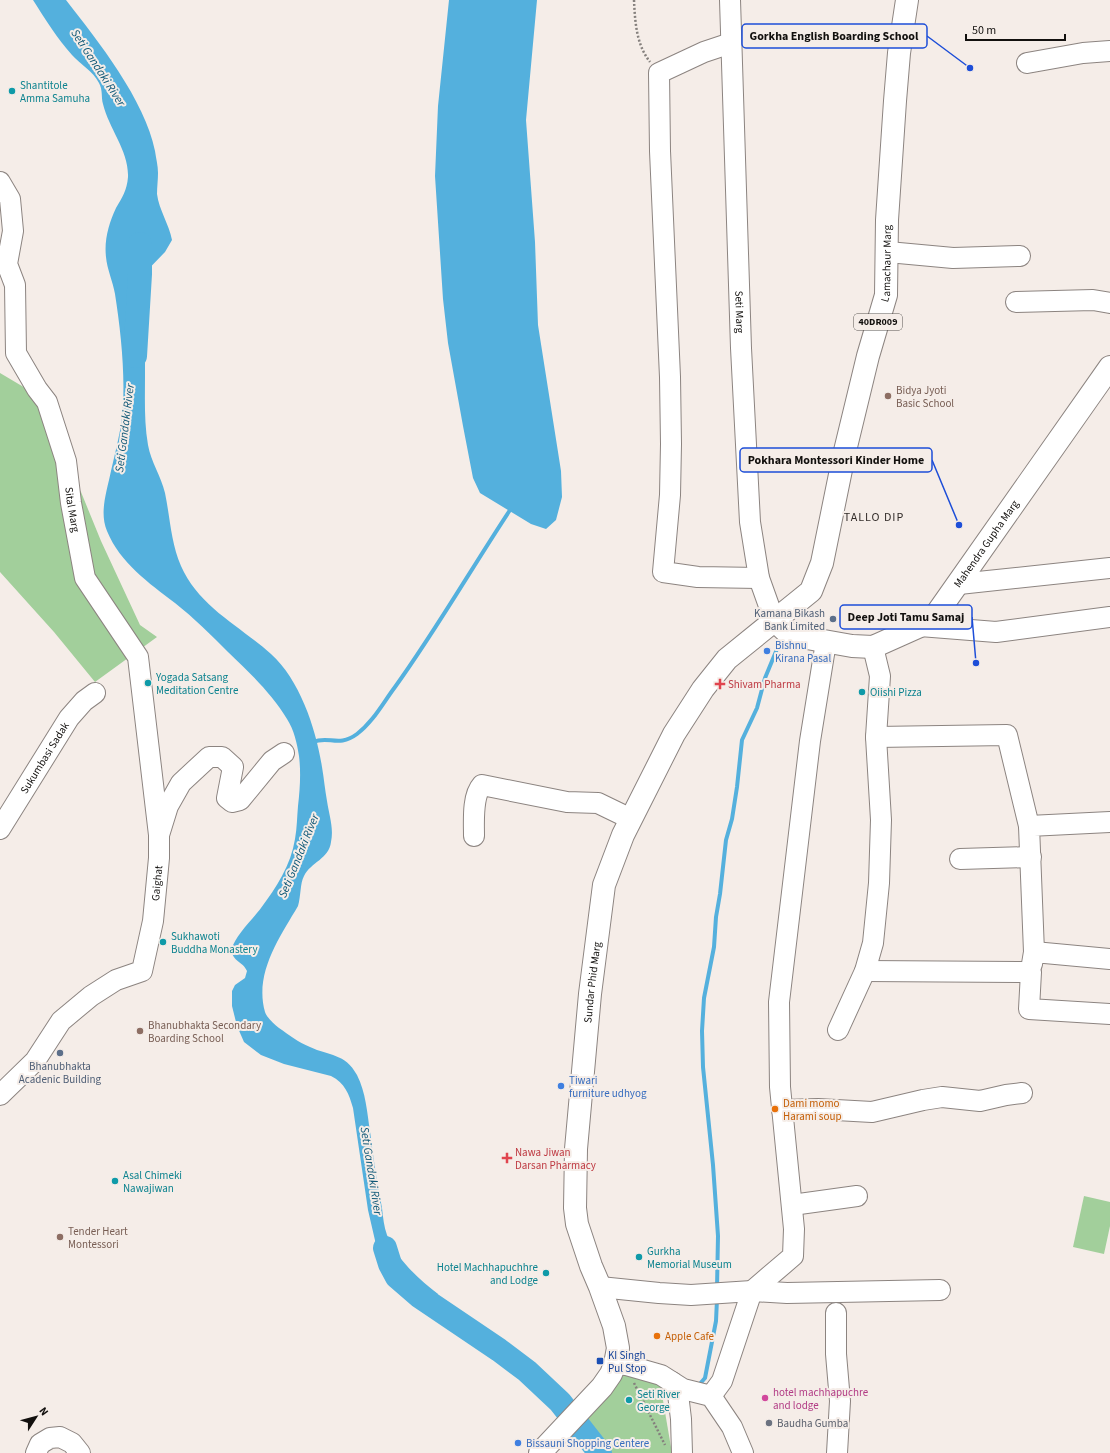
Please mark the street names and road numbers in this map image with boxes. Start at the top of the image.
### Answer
street label: Lamachaur Marg [877,224,894,304]
street label: Seti Marg [732,290,748,334]
road number: 40DR009 [854,314,902,330]
street label: Sital Marg [62,486,84,534]
street label: Mahendra Gupha Marg [950,496,1022,590]
street label: Sukumbasi Sadak [16,718,73,796]
street label: Gaighat [147,864,166,902]
street label: Sundar Phid Marg [580,940,604,1023]

